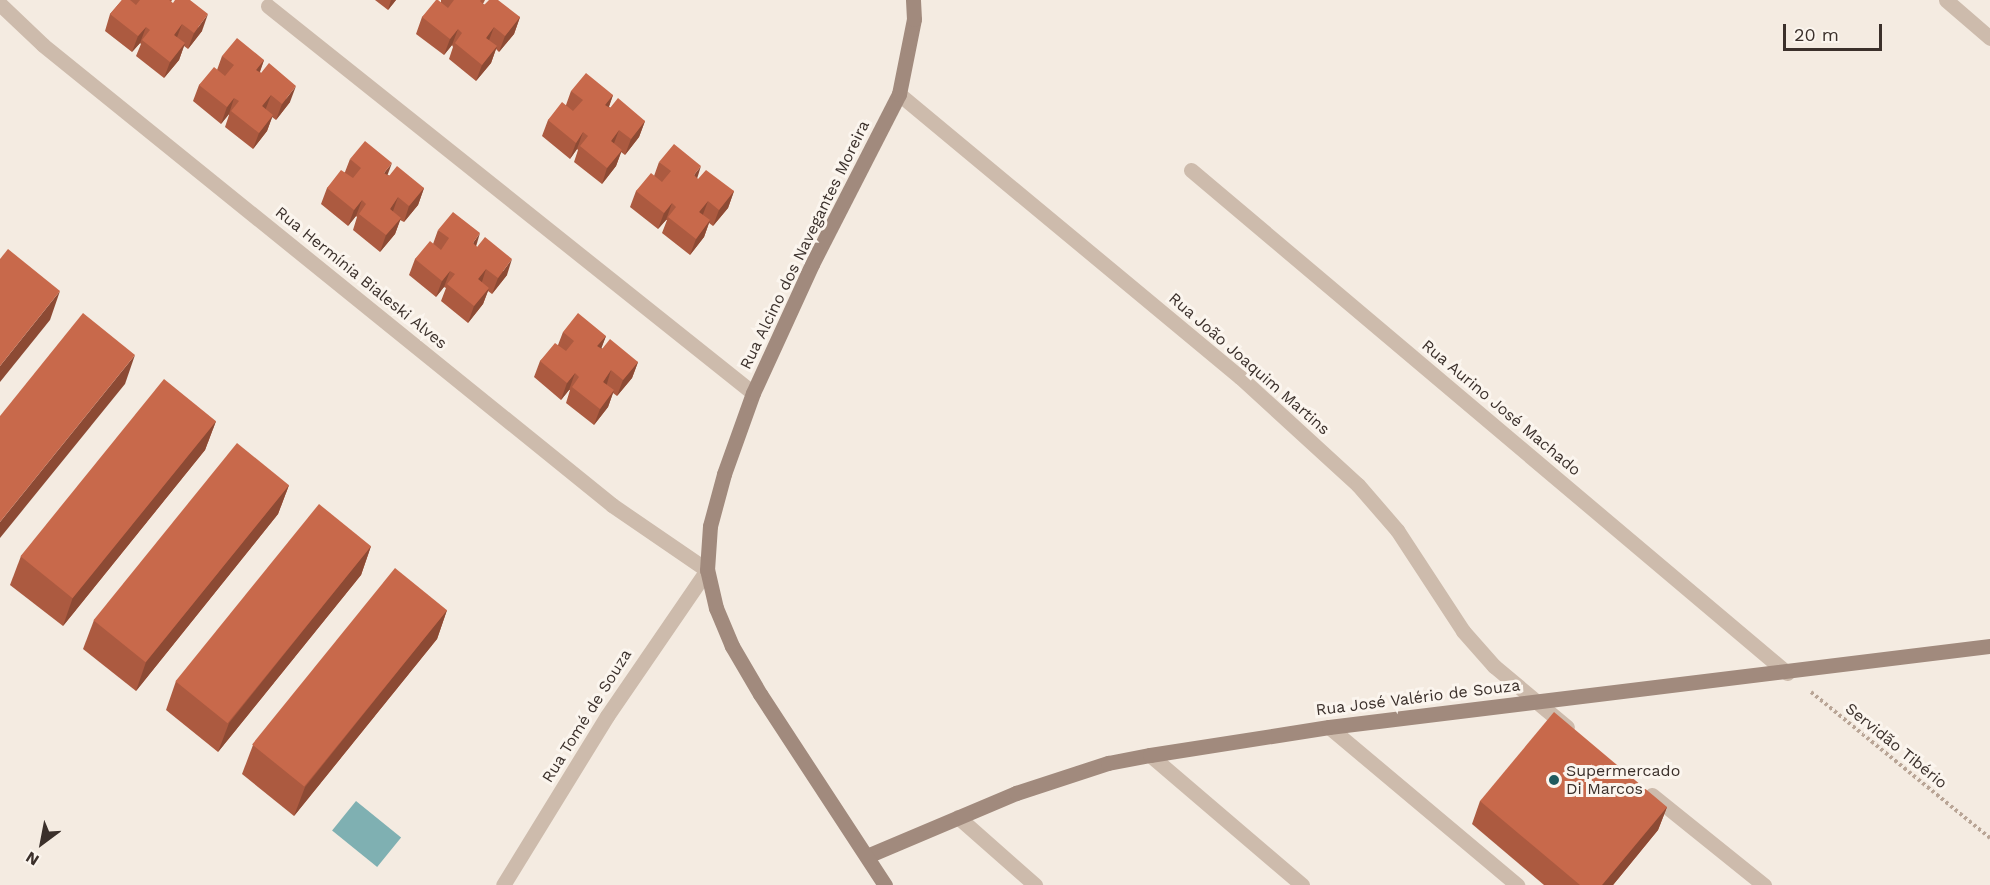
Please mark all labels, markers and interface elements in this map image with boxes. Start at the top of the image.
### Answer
scale bar [1786,12,1885,50]
text: 20 m [1794,24,1839,45]
street label: Rua Alcino dos Navegantes Moreira [736,117,874,373]
street label: Rua Hermínia Bialeski Alves [271,202,451,354]
street label: Rua João Joaquim Martins [1164,289,1334,439]
street label: Rua Aurino José Machado [1417,335,1585,481]
street label: Rua Tomé de Souza [538,645,636,787]
street label: Rua José Valério de Souza [1314,676,1522,720]
street label: Servidão Tibério [1841,699,1951,793]
place label: Supermercado Di Marcos [1566,761,1680,799]
marker: Supermercado Di Marcos [1547,773,1561,787]
north arrow [12,813,72,873]
text: N [22,847,42,870]

